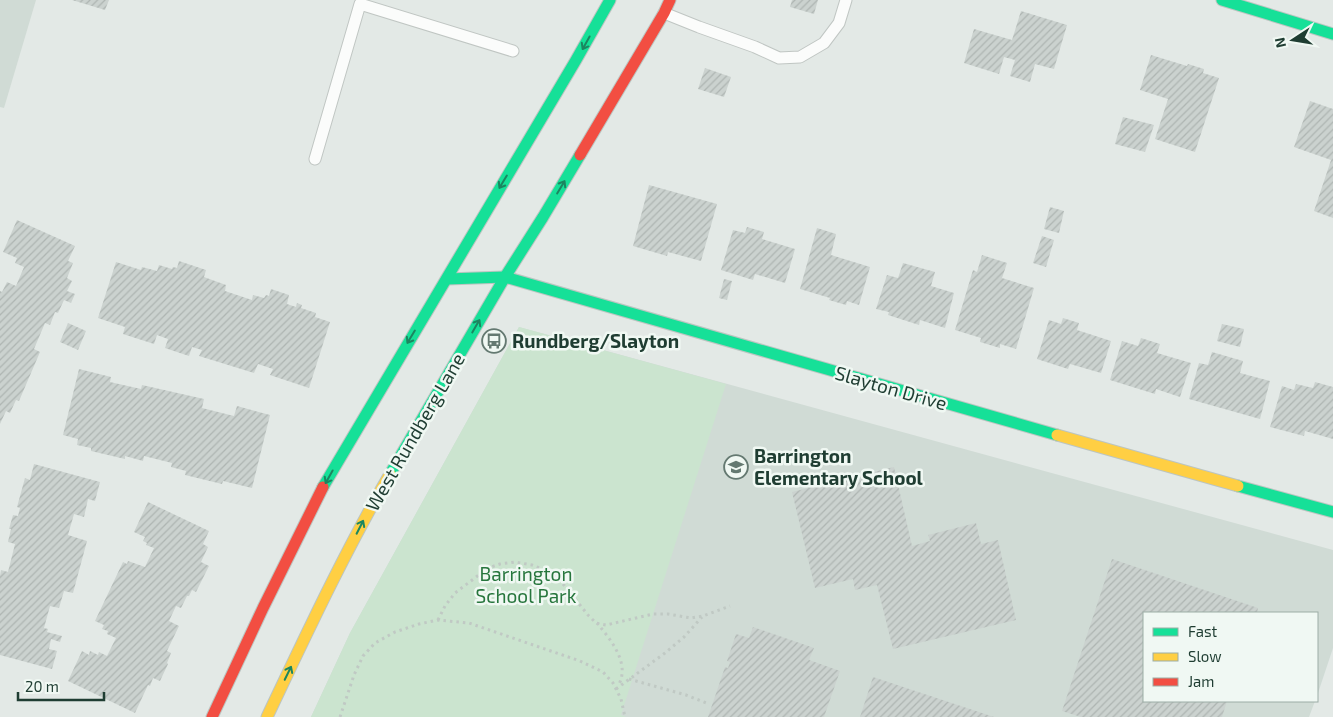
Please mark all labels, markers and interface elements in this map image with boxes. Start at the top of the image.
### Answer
north arrow [1268,15,1318,65]
one-way arrow [581,35,591,50]
text: N [1270,36,1289,50]
one-way arrow [498,175,508,189]
one-way arrow [556,180,566,194]
one-way arrow [472,319,482,333]
bus stop icon: Rundberg/Slayton [481,328,507,354]
place label: Rundberg/Slayton [512,329,679,353]
one-way arrow [406,330,416,344]
street label: West Rundberg Lane [360,349,469,515]
street label: Slayton Drive [833,361,950,414]
place label: Barrington Elementary School [754,444,924,490]
school or university icon: Barrington Elementary School [723,454,749,480]
one-way arrow [324,470,334,485]
one-way arrow [356,521,366,535]
park label: Barrington School Park [476,562,577,607]
legend [1143,612,1318,702]
text: Fast [1188,622,1218,640]
text: Slow [1188,647,1222,665]
one-way arrow [284,666,294,681]
scale bar [18,670,104,702]
text: Jam [1188,672,1214,690]
text: 20 m [25,677,59,695]

